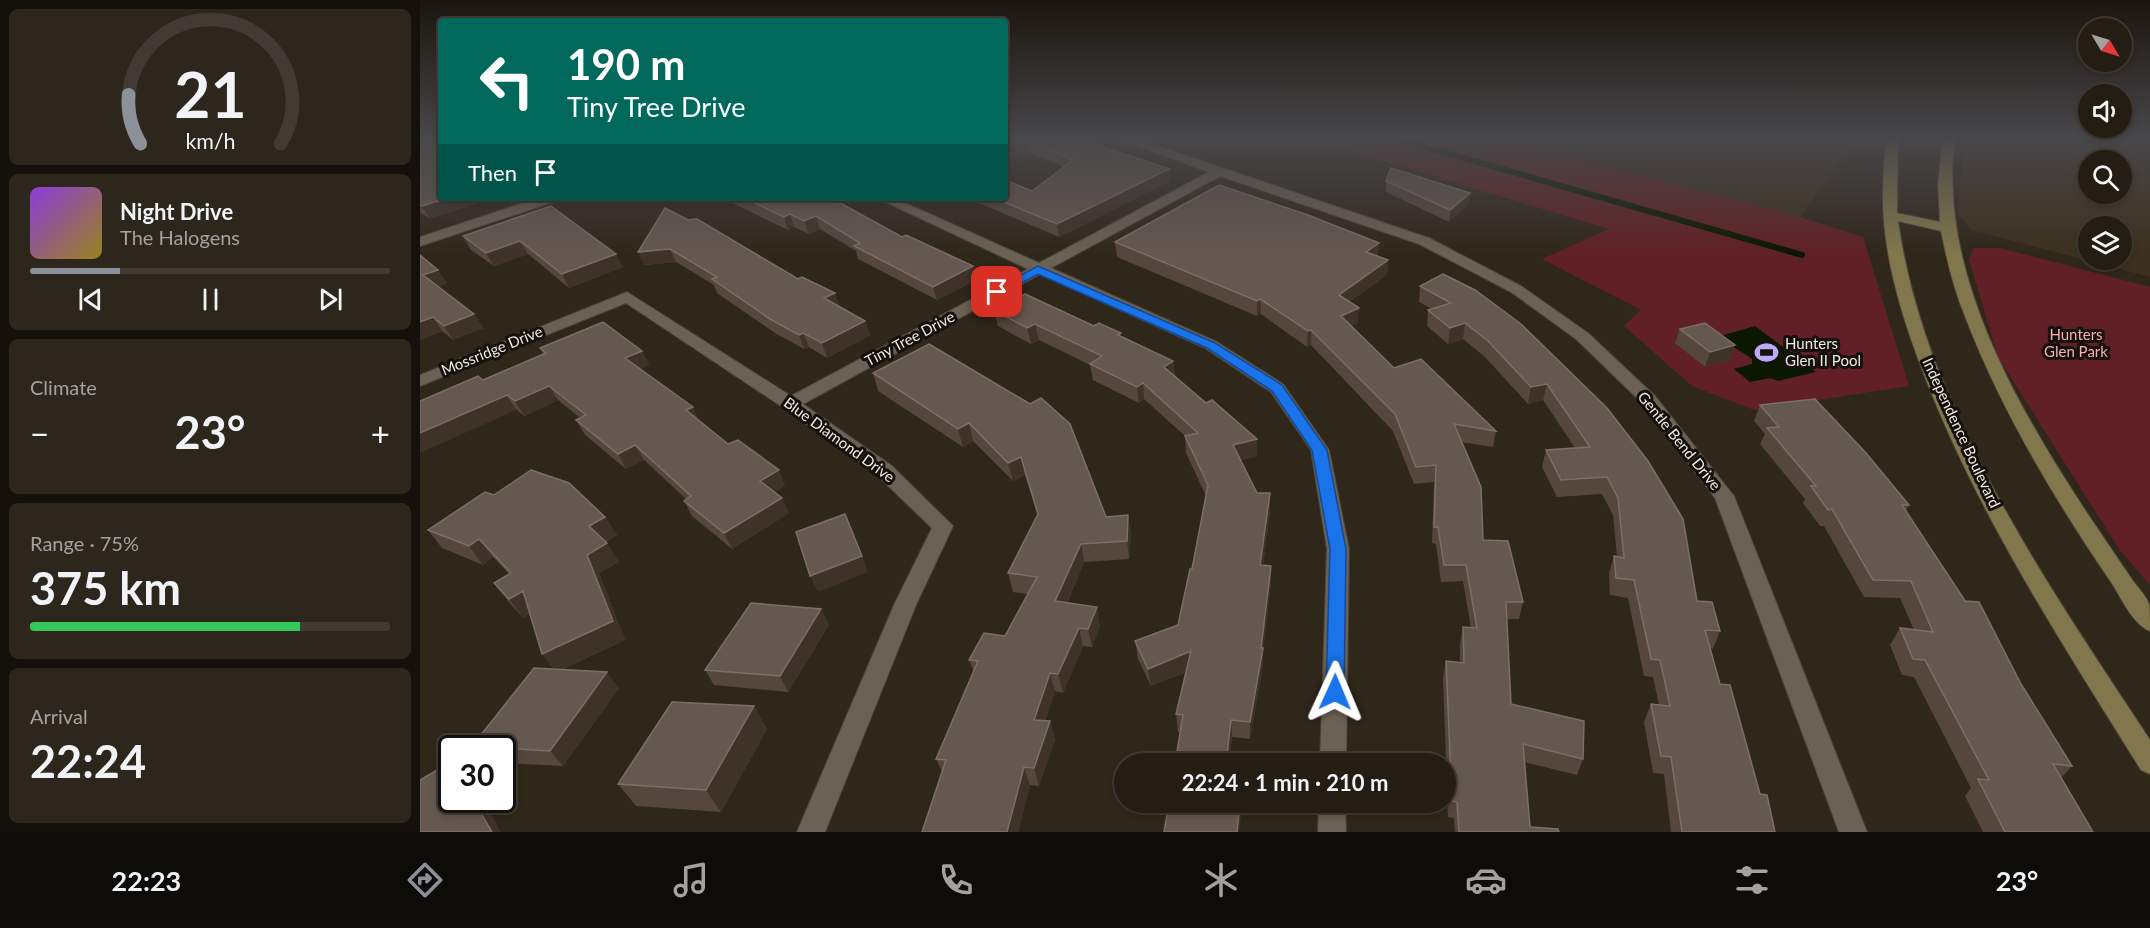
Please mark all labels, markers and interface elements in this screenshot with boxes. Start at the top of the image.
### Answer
north arrow [2078,18,2132,72]
map controls [2078,18,2132,270]
text: 190 m [567,39,685,89]
icon: left [468,42,546,120]
text: 21 [174,56,246,131]
button: sound [2078,84,2132,138]
text: Tiny Tree Drive [567,90,745,123]
text: km/h [185,128,235,154]
button: search [2078,150,2132,204]
icon: arrive [529,156,562,189]
text: Then [468,159,517,186]
text: Night Drive [120,198,233,225]
button: layers [2078,216,2132,270]
text: The Halogens [120,225,240,249]
pin [971,266,1022,317]
icon: arrive [980,275,1013,308]
icon: previous [74,283,107,316]
icon: pause [194,283,227,316]
icon: next [314,283,347,316]
street label: Tiny Tree Drive [862,307,958,369]
street label: Mossridge Drive [438,321,545,379]
park label: Hunters Glen Park [2044,325,2108,360]
place label: Hunters Glen II Pool [1785,334,1861,369]
sports icon: Hunters Glen II Pool [1754,340,1780,366]
street label: Independence Boulevard [1919,355,2005,510]
text: Climate [30,375,97,399]
street label: Gentle Bend Drive [1635,387,1725,493]
street label: Blue Diamond Drive [781,393,899,486]
text: 23° [175,405,245,459]
text: − [30,413,49,453]
text: + [371,413,390,453]
text: Range · 75% [30,531,139,555]
text: 375 km [30,561,181,615]
position arrow [1303,660,1367,724]
text: Arrival [30,704,88,728]
text: 22:24 [30,734,146,788]
speed limit sign: 30 [438,735,516,813]
text: 22:24 · 1 min · 210 m [1182,769,1388,796]
icon: directions [404,859,446,901]
icon: music [670,859,712,901]
icon: phone [935,859,977,901]
icon: climate [1200,859,1242,901]
icon: car [1465,859,1507,901]
icon: filters [1731,859,1773,901]
text: 22:23 [112,864,181,897]
text: 23° [1996,864,2038,897]

